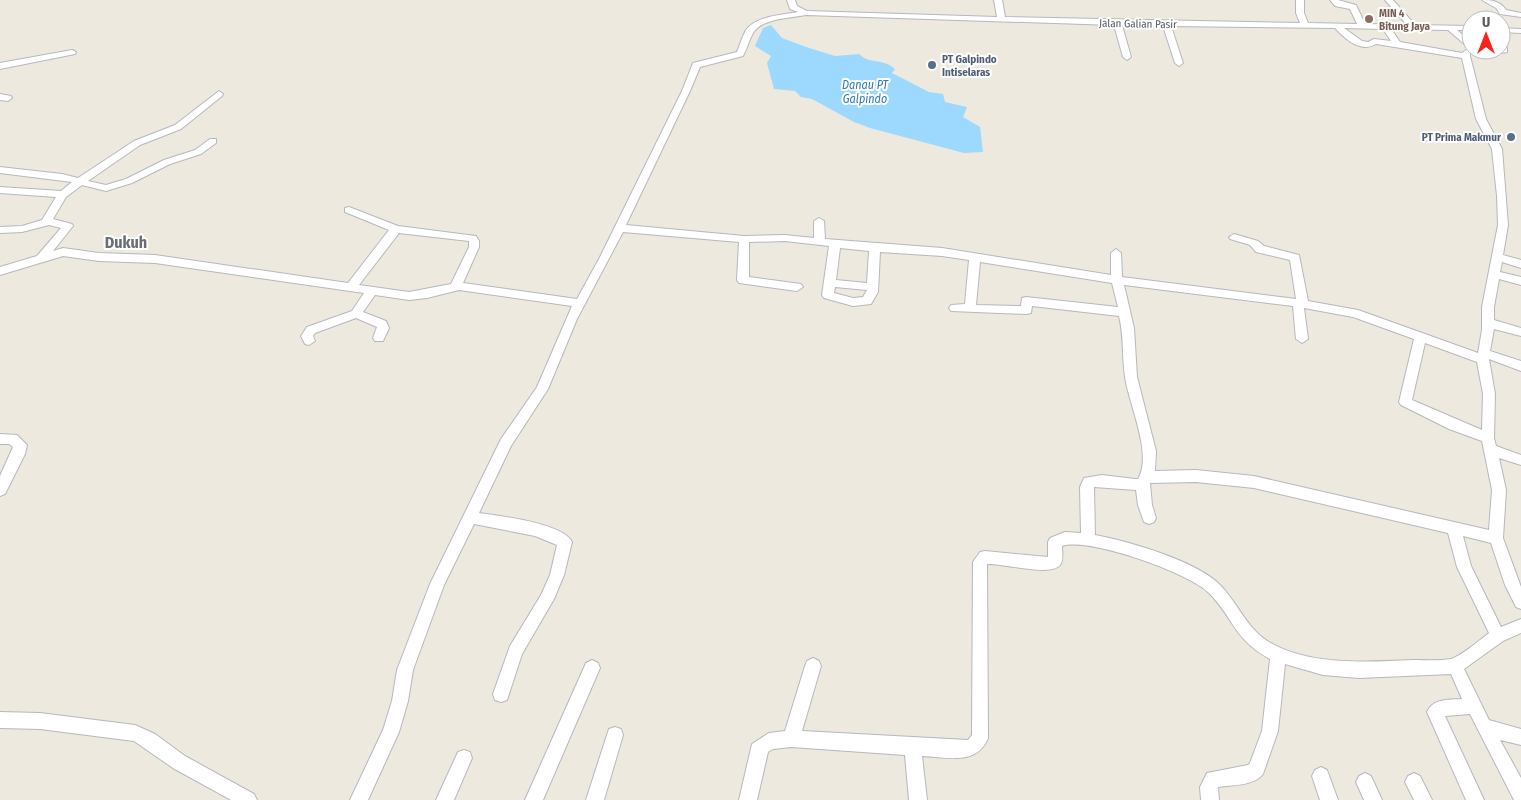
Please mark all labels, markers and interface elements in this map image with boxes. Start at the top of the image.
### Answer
place label: MIN 4 Bitung Jaya [1379,7,1431,33]
north arrow [1461,10,1511,60]
marker: MIN 4 Bitung Jaya [1363,13,1375,25]
text: U [1482,14,1490,31]
street label: Jalan Galian Pasir [1099,17,1177,31]
place label: PT Galpindo Intiselaras [942,53,997,79]
marker: PT Galpindo Intiselaras [926,59,938,71]
water label: Danau PT Galpindo [842,78,890,106]
place label: PT Prima Makmur [1422,131,1502,144]
marker: PT Prima Makmur [1505,131,1517,143]
district label: Dukuh [105,233,147,252]

